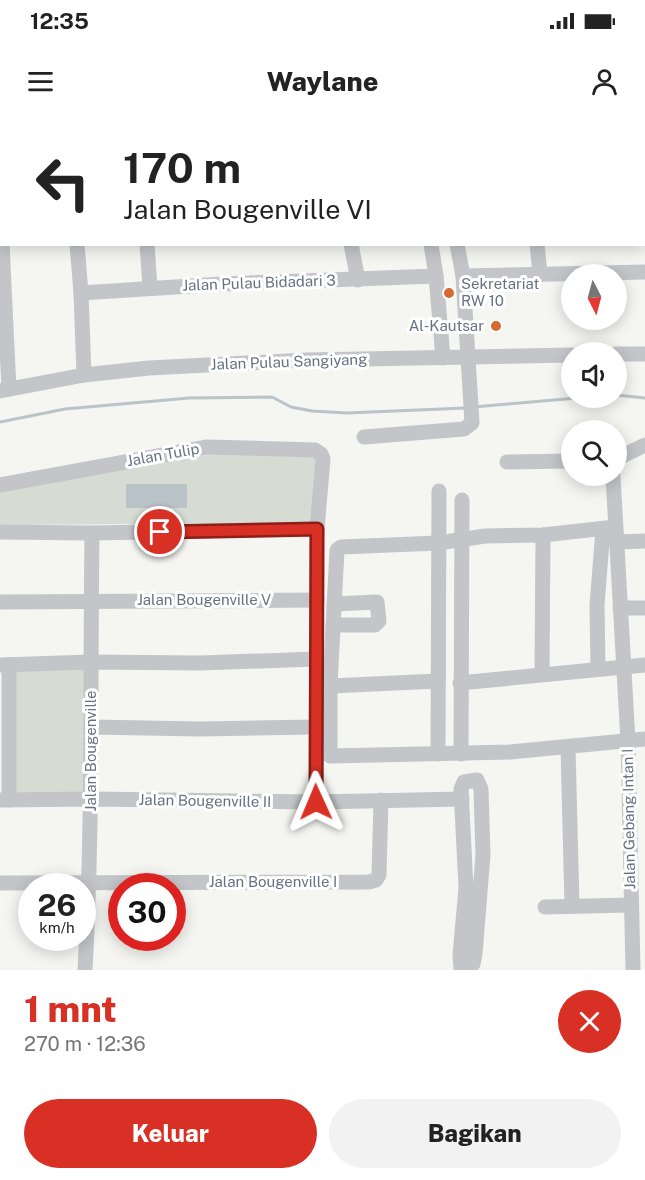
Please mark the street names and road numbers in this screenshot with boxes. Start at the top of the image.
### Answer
street label: Jalan Pulau Bidadari 3 [182,271,336,294]
street label: Jalan Pulau Sangiyang [210,350,368,373]
street label: Jalan Tulip [125,440,201,469]
street label: Jalan Bougenville V [137,591,271,608]
street label: Jalan Bougenville [82,691,99,811]
street label: Jalan Gebang Intan I [619,749,638,889]
street label: Jalan Bougenville II [138,791,272,810]
street label: Jalan Bougenville I [209,873,337,890]

